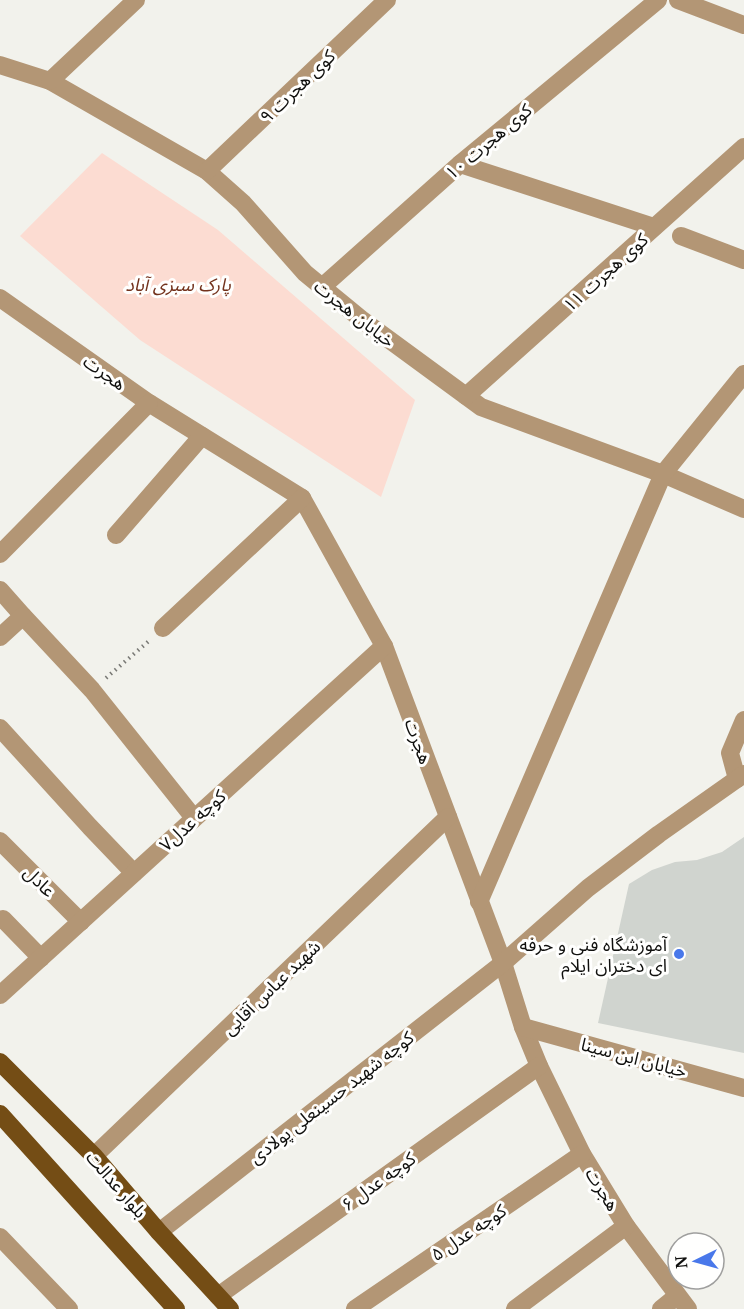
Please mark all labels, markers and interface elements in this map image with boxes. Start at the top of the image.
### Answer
street label: کوی هجرت ۹ [254,44,340,128]
street label: کوی هجرت ۱۰ [440,97,537,184]
street label: کوی هجرت ۱۱ [557,227,653,317]
park label: پارک سبزی آباد [125,272,231,297]
street label: خیابان هجرت [310,274,400,352]
street label: هجرت [79,349,131,395]
street label: هجرت [400,715,438,767]
street label: کوچه عدل۷ [154,783,231,856]
street label: عادل [19,860,61,902]
place label: آموزشگاه فنی و حرفه ای دختران ایلام [519,932,668,980]
street label: شهید عباس آقایی [217,934,325,1040]
marker: آموزشگاه فنی و حرفه ای دختران ایلام [672,947,686,961]
street label: کوچه شهید حسینعلی پولادی [244,1025,419,1169]
street label: خیابان ابن سینا [578,1031,690,1083]
street label: بلوار عدالت [81,1145,153,1223]
street label: کوچه عدل ۶ [336,1146,420,1216]
street label: هجرت [580,1163,626,1215]
street label: کوچه عدل ۵ [426,1198,511,1266]
north arrow [666,1231,726,1291]
text: N [670,1255,693,1270]

